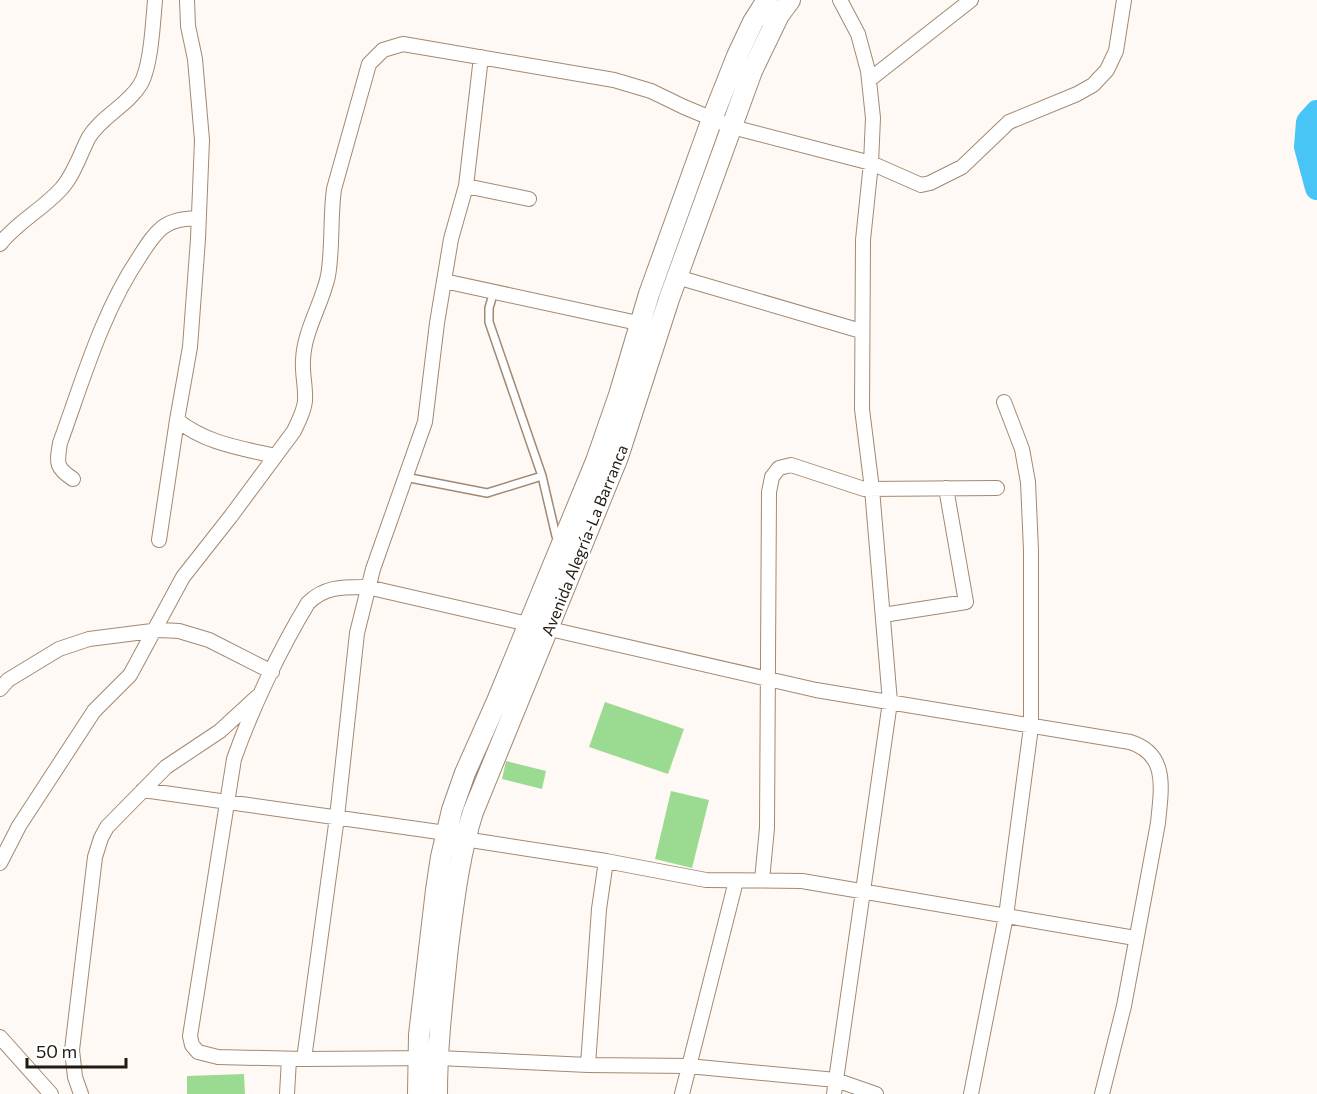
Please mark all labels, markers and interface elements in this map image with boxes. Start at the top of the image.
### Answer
street label: Avenida Alegría-La Barranca [537,442,631,638]
scale bar [27,1031,126,1069]
text: 50 m [36,1040,77,1062]

